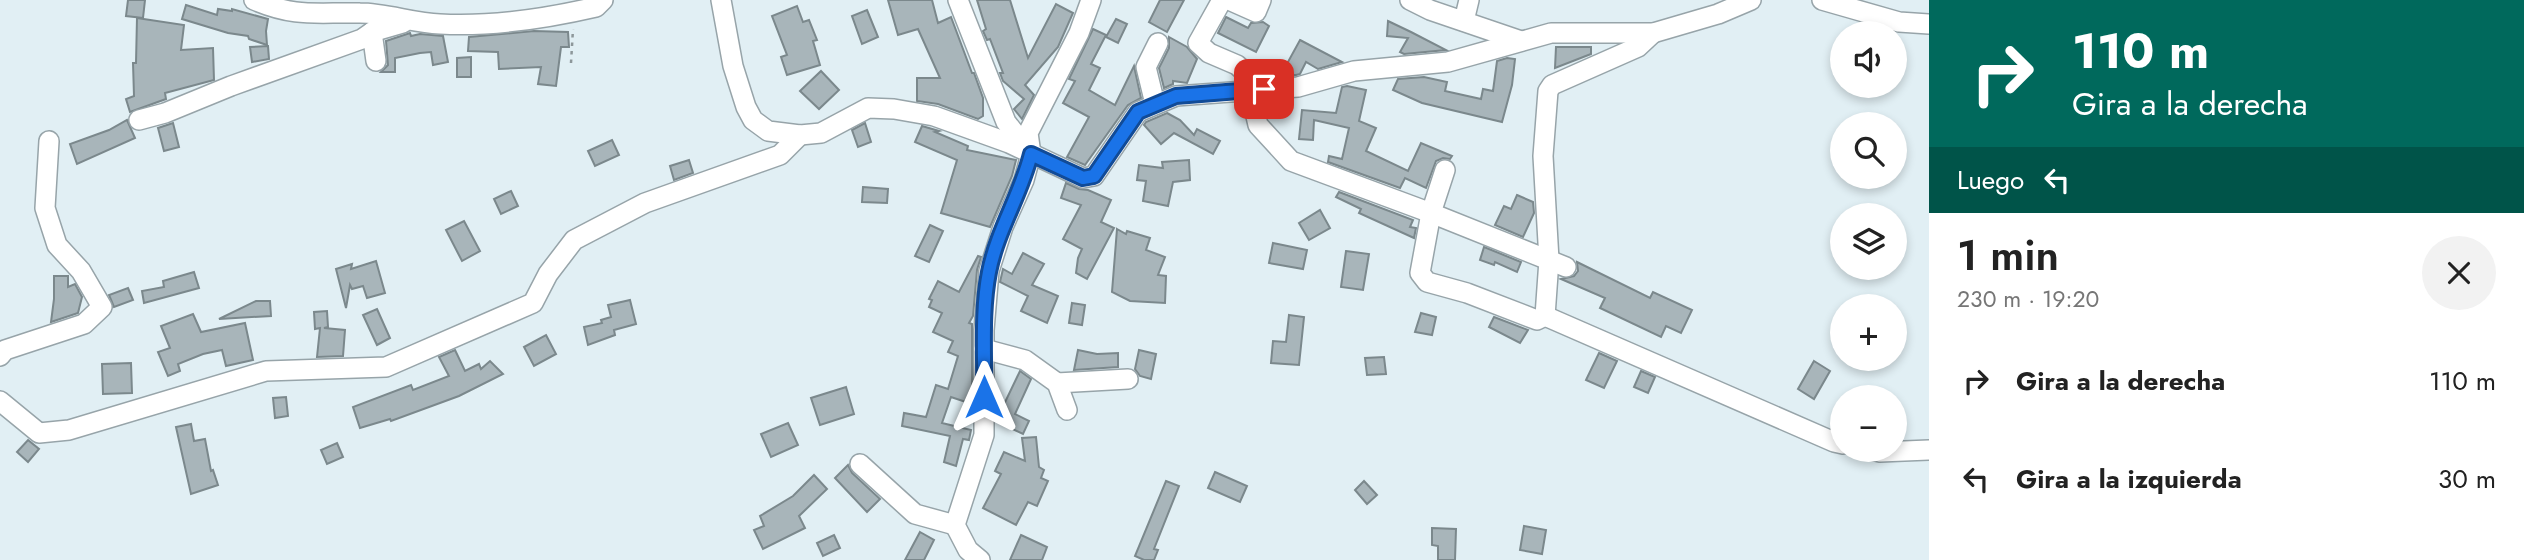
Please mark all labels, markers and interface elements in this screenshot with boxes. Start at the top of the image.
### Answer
text: 110 m [2072,16,2209,86]
map controls [1830,21,1907,462]
button: sound [1830,21,1907,98]
icon: right [1957,28,2048,119]
pin [1234,59,1294,119]
icon: arrive [1245,70,1283,108]
text: Gira a la derecha [2072,81,2308,127]
button: search [1830,112,1907,189]
text: Luego [1957,161,2024,199]
icon: left [2038,161,2076,199]
button: layers [1830,203,1907,280]
text: 1 min [1957,225,2059,286]
button: close [2422,236,2496,310]
text: 230 m · 19:20 [1957,282,2099,316]
button: + [1830,294,1907,371]
position arrow [947,360,1021,434]
icon: right [1957,362,1995,400]
text: Gira a la derecha [2016,362,2225,400]
text: 110 m [2429,362,2496,400]
button: − [1830,385,1907,462]
icon: left [1957,460,1995,498]
text: Gira a la izquierda [2016,460,2242,498]
text: 30 m [2438,460,2496,498]

